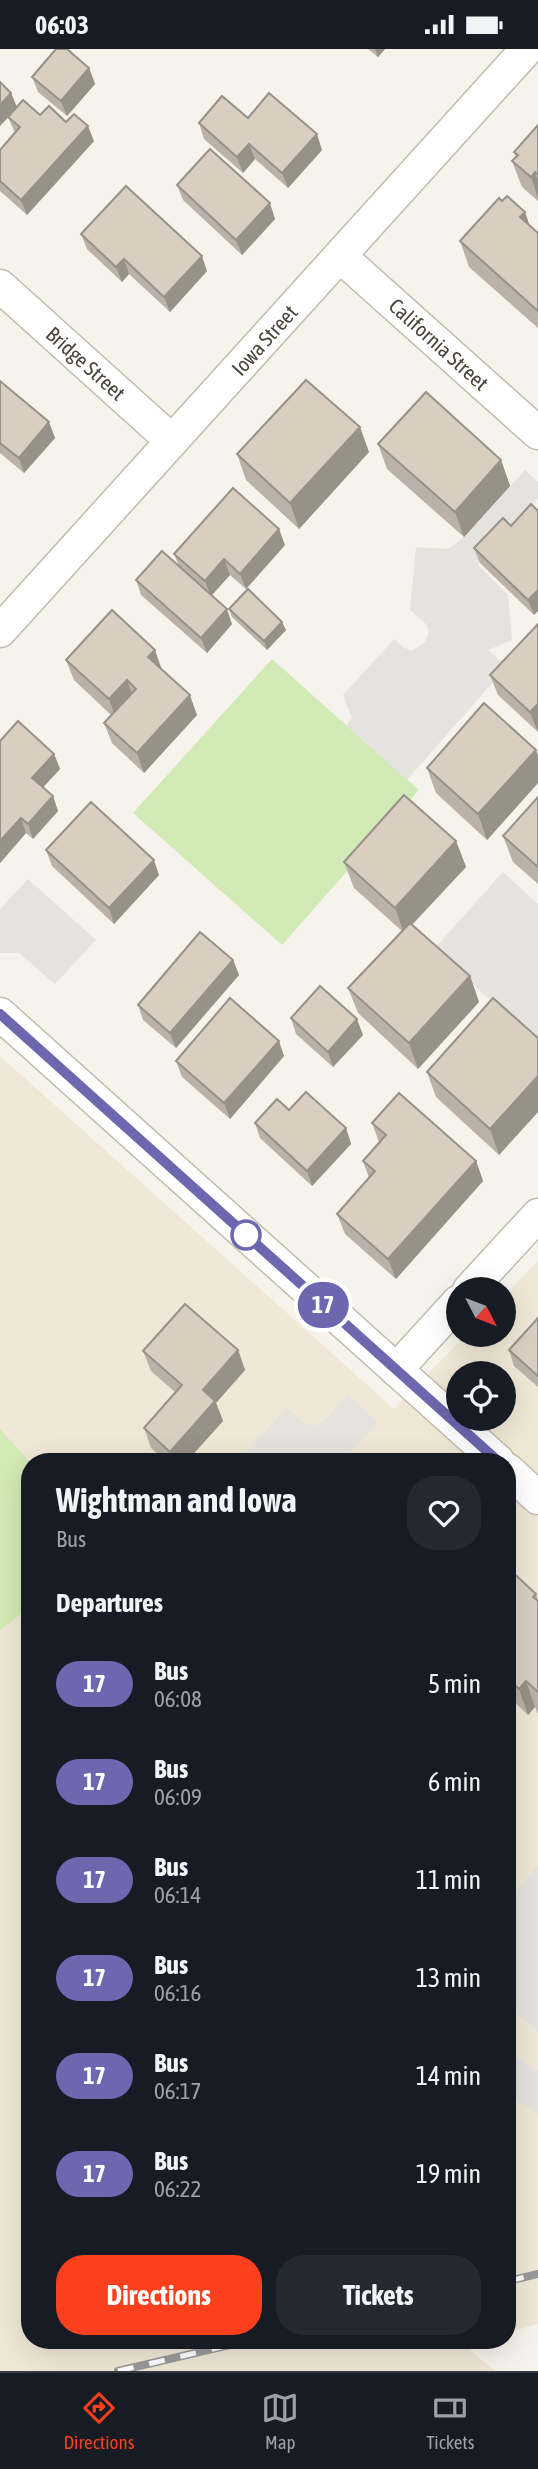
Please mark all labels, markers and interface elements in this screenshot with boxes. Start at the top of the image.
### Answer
text: 06:03 [35,10,89,40]
street label: California Street [384,293,494,395]
street label: Iowa Street [226,300,302,380]
street label: Bridge Street [42,321,130,405]
unlabelled marker [231,1220,261,1250]
north arrow [446,1277,516,1347]
map controls [446,1277,516,1431]
line badge: 17 [292,1282,354,1328]
text: 17 [312,1291,334,1318]
button: locate [446,1361,516,1431]
button: heart [407,1476,481,1550]
text: Wightman and Iowa [56,1481,297,1519]
text: Bus [56,1526,86,1552]
text: Departures [56,1588,163,1618]
text: Bus [154,1656,188,1686]
text: 5 min [428,1669,481,1699]
text: 17 [83,1670,106,1697]
text: 06:08 [154,1686,202,1712]
text: Bus [154,1754,188,1784]
text: 6 min [428,1767,481,1797]
text: 17 [83,1768,106,1795]
text: 06:09 [154,1784,202,1810]
text: Bus [154,1852,188,1882]
text: 11 min [416,1865,481,1895]
text: 17 [83,1866,106,1893]
text: 06:14 [154,1882,201,1908]
text: Bus [154,1950,188,1980]
text: 13 min [416,1963,481,1993]
text: 17 [83,1964,106,1991]
text: 06:16 [154,1980,201,2006]
text: Bus [154,2048,188,2078]
text: 14 min [416,2061,481,2091]
text: 17 [83,2062,106,2089]
text: 06:17 [154,2078,201,2104]
text: Bus [154,2146,188,2176]
text: 19 min [416,2159,481,2189]
text: 17 [83,2160,106,2187]
text: 06:22 [154,2176,201,2202]
button: Directions [56,2255,262,2335]
button: Tickets [276,2255,481,2335]
tab: Directions [63,2389,134,2453]
tab: Map [261,2389,299,2453]
tab: Tickets [426,2389,474,2453]

